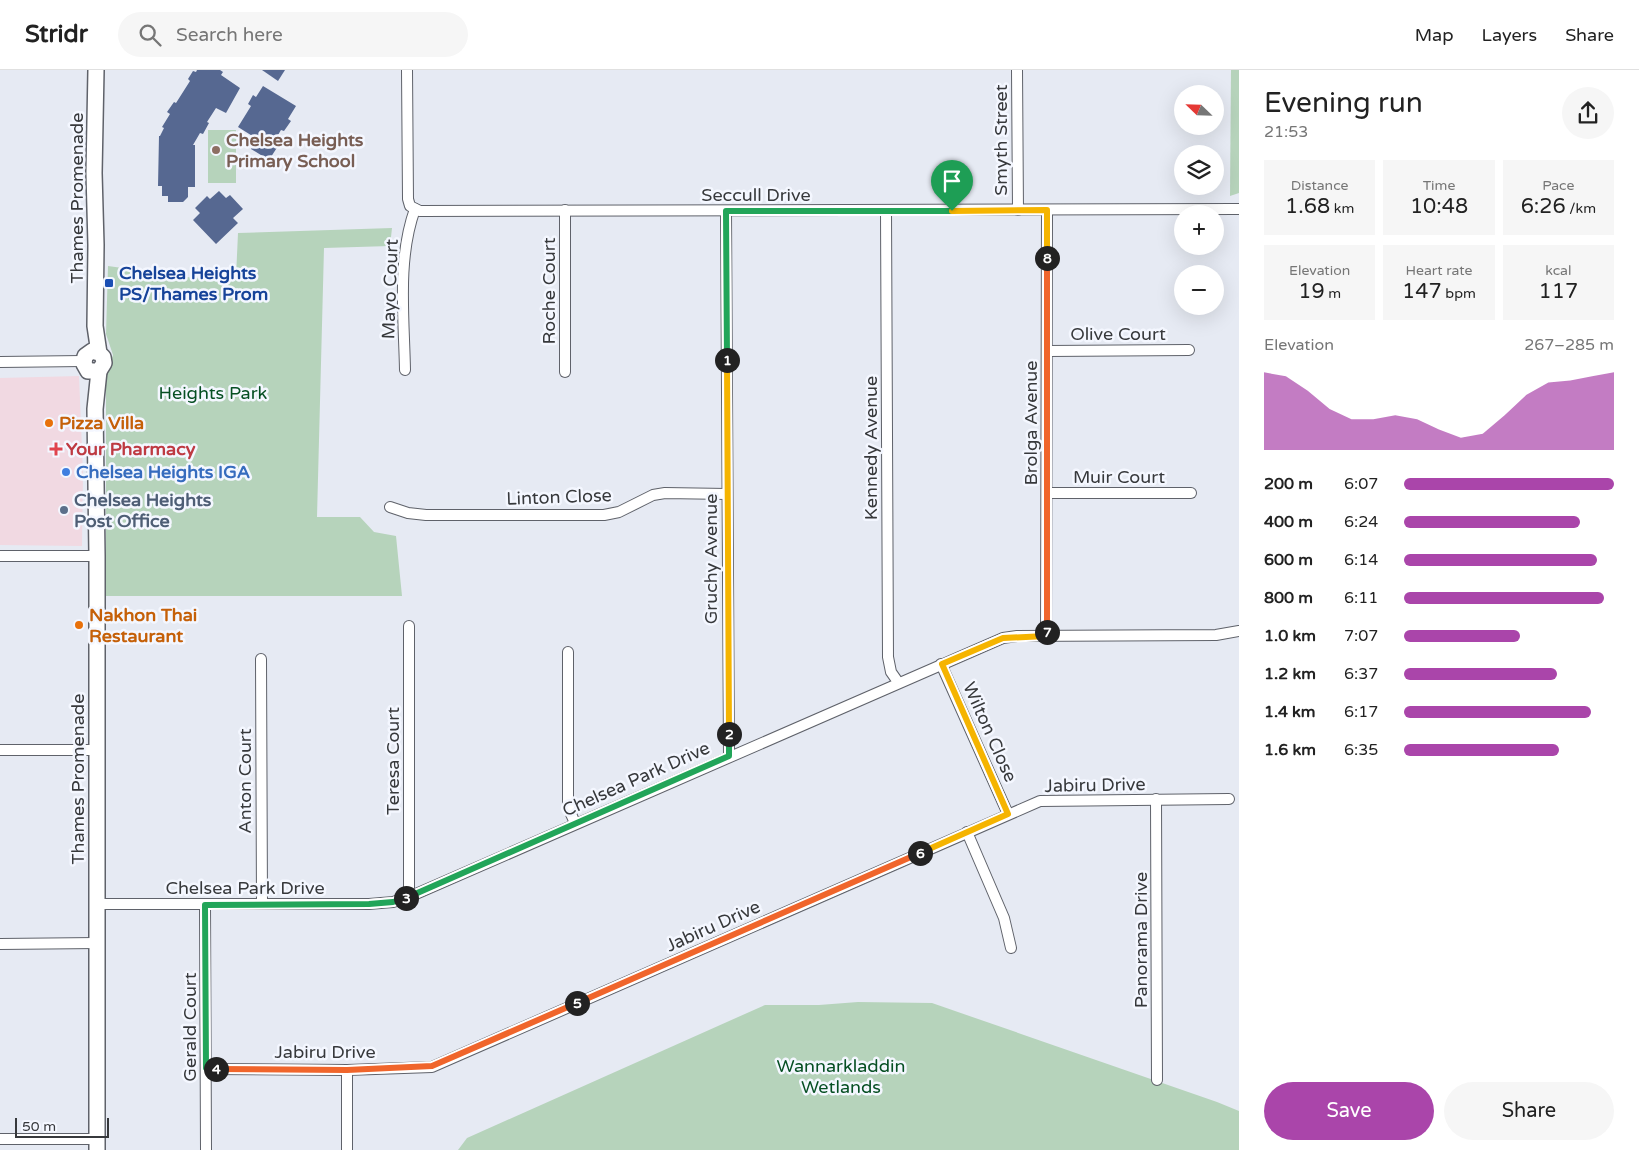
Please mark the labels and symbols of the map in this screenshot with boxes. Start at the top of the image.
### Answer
street label: Smyth Street [990,84,1012,196]
north arrow [1174,85,1224,135]
street label: Thames Promenade [66,113,88,283]
place label: Chelsea Heights Primary School [226,129,364,172]
marker: Chelsea Heights Primary School [210,144,222,156]
pin [931,160,973,211]
street label: Seccull Drive [701,184,811,206]
street label: Roche Court [538,237,560,345]
street label: Mayo Court [377,238,403,340]
pin: 8 [1034,246,1060,270]
place label: Chelsea Heights PS/Thames Prom [119,262,268,305]
marker: Chelsea Heights PS/Thames Prom [103,277,115,289]
street label: Olive Court [1070,323,1166,345]
pin: 1 [714,348,740,372]
street label: Brolga Avenue [1020,361,1042,485]
street label: Kennedy Avenue [860,376,882,520]
park label: Heights Park [159,382,268,404]
place label: Pizza Villa [59,412,144,434]
marker: Pizza Villa [43,417,55,429]
place label: Your Pharmacy [66,438,196,460]
marker: Your Pharmacy [50,443,62,455]
place label: Chelsea Heights IGA [76,461,250,483]
marker: Chelsea Heights IGA [60,466,72,478]
street label: Muir Court [1073,466,1165,488]
street label: Linton Close [506,484,612,510]
place label: Chelsea Heights Post Office [74,489,212,532]
street label: Gruchy Avenue [700,494,722,624]
marker: Chelsea Heights Post Office [58,504,70,516]
place label: Nakhon Thai Restaurant [89,604,197,647]
marker: Nakhon Thai Restaurant [73,619,85,631]
pin: 7 [1034,620,1060,644]
street label: Wilton Close [958,679,1022,785]
street label: Thames Promenade [67,694,89,864]
street label: Teresa Court [382,707,404,815]
pin: 2 [716,722,742,746]
street label: Anton Court [234,728,256,834]
street label: Chelsea Park Drive [559,737,713,821]
street label: Jabiru Drive [1044,773,1146,797]
pin: 6 [908,840,932,866]
street label: Panorama Drive [1130,872,1152,1008]
street label: Chelsea Park Drive [165,877,325,899]
pin: 3 [394,886,418,910]
street label: Jabiru Drive [662,895,764,957]
street label: Gerald Court [179,972,201,1082]
pin: 5 [564,990,590,1016]
street label: Jabiru Drive [274,1041,376,1063]
park label: Wannarkladdin Wetlands [776,1055,906,1098]
pin: 4 [204,1056,228,1082]
scale bar [15,1115,109,1138]

